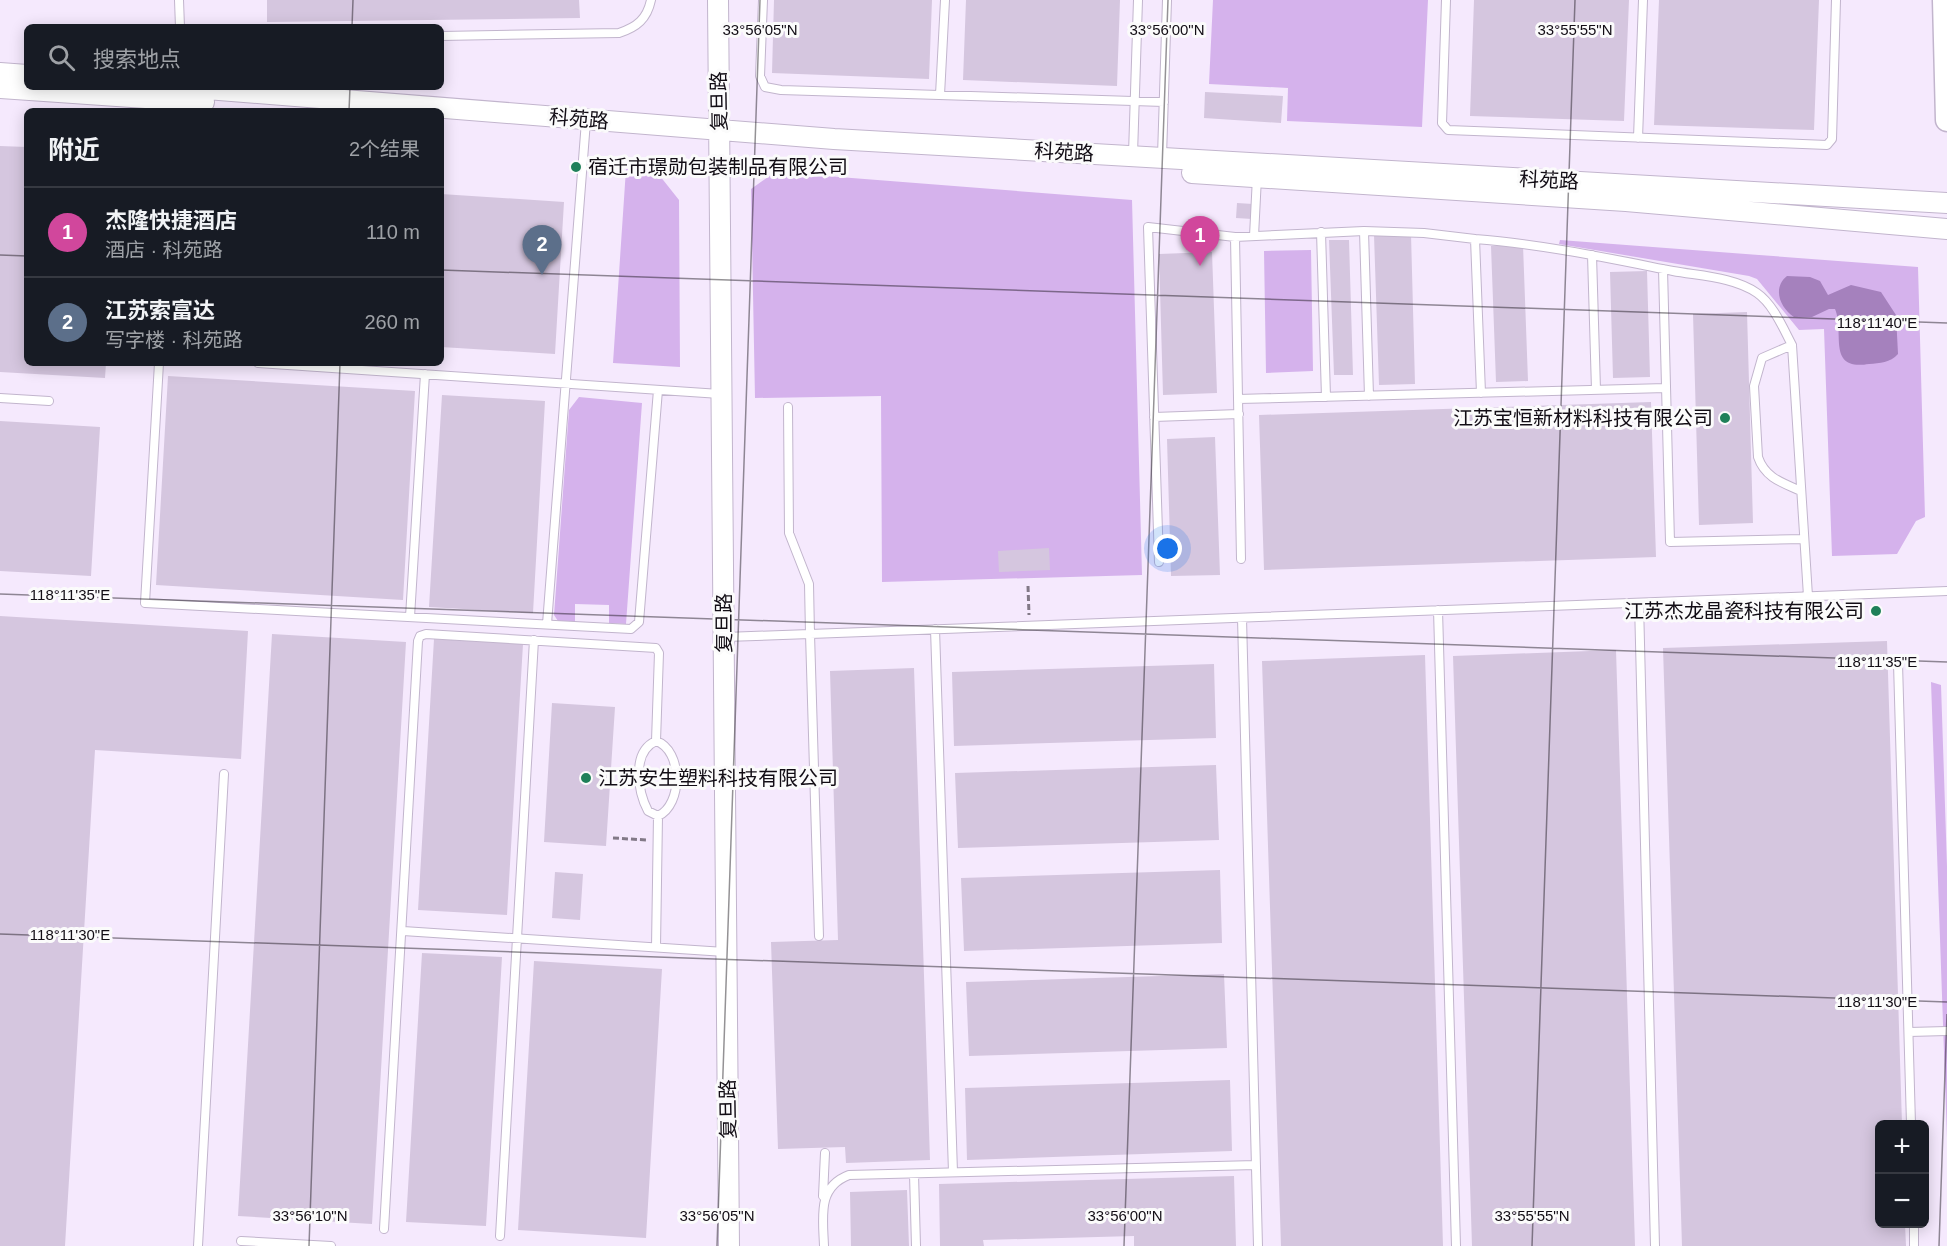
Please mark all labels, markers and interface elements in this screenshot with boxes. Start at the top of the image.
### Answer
text: 33°56'05"N [722,21,798,38]
text: 33°56'00"N [1129,21,1205,38]
text: 33°55'55"N [1537,21,1613,38]
search box [24,24,444,90]
icon: search [45,41,78,74]
text: 搜索地点 [93,47,181,72]
street label: 复旦路 [707,71,731,131]
street label: 科苑路 [548,105,610,133]
text: 附近 [48,135,100,165]
text: 2个结果 [349,138,420,160]
street label: 科苑路 [1033,139,1095,165]
place label: 宿迁市璟勋包装制品有限公司 [588,156,848,178]
marker: 宿迁市璟勋包装制品有限公司 [569,160,583,174]
street label: 科苑路 [1518,167,1580,193]
text: 杰隆快捷酒店 [105,208,237,233]
pin: 1 [1180,216,1220,266]
text: 1 [62,221,73,243]
text: 110 m [366,221,420,243]
pin: 2 [522,226,562,275]
text: 酒店 · 科苑路 [105,239,223,261]
text: 江苏索富达 [105,298,215,323]
text: 2 [62,311,73,333]
text: 260 m [364,311,420,333]
text: 118°11'40"E [1837,314,1917,331]
text: 写字楼 · 科苑路 [105,329,243,351]
place label: 江苏宝恒新材料科技有限公司 [1453,407,1713,429]
marker: 江苏宝恒新材料科技有限公司 [1718,411,1732,425]
your location [1153,534,1182,563]
text: 118°11'35"E [30,586,110,603]
street label: 复旦路 [713,593,735,653]
place label: 江苏杰龙晶瓷科技有限公司 [1624,600,1864,622]
marker: 江苏杰龙晶瓷科技有限公司 [1869,604,1883,618]
text: 118°11'35"E [1837,653,1917,670]
place label: 江苏安生塑料科技有限公司 [598,767,838,789]
marker: 江苏安生塑料科技有限公司 [579,771,593,785]
text: 118°11'30"E [30,926,110,943]
text: 118°11'30"E [1837,993,1917,1010]
street label: 复旦路 [716,1079,740,1139]
map controls [1875,1120,1929,1228]
button: + [1875,1120,1929,1174]
button: − [1875,1174,1929,1228]
text: 33°56'10"N [272,1207,348,1224]
text: 33°56'05"N [679,1207,755,1224]
text: 33°56'00"N [1087,1207,1163,1224]
text: 33°55'55"N [1494,1207,1570,1224]

